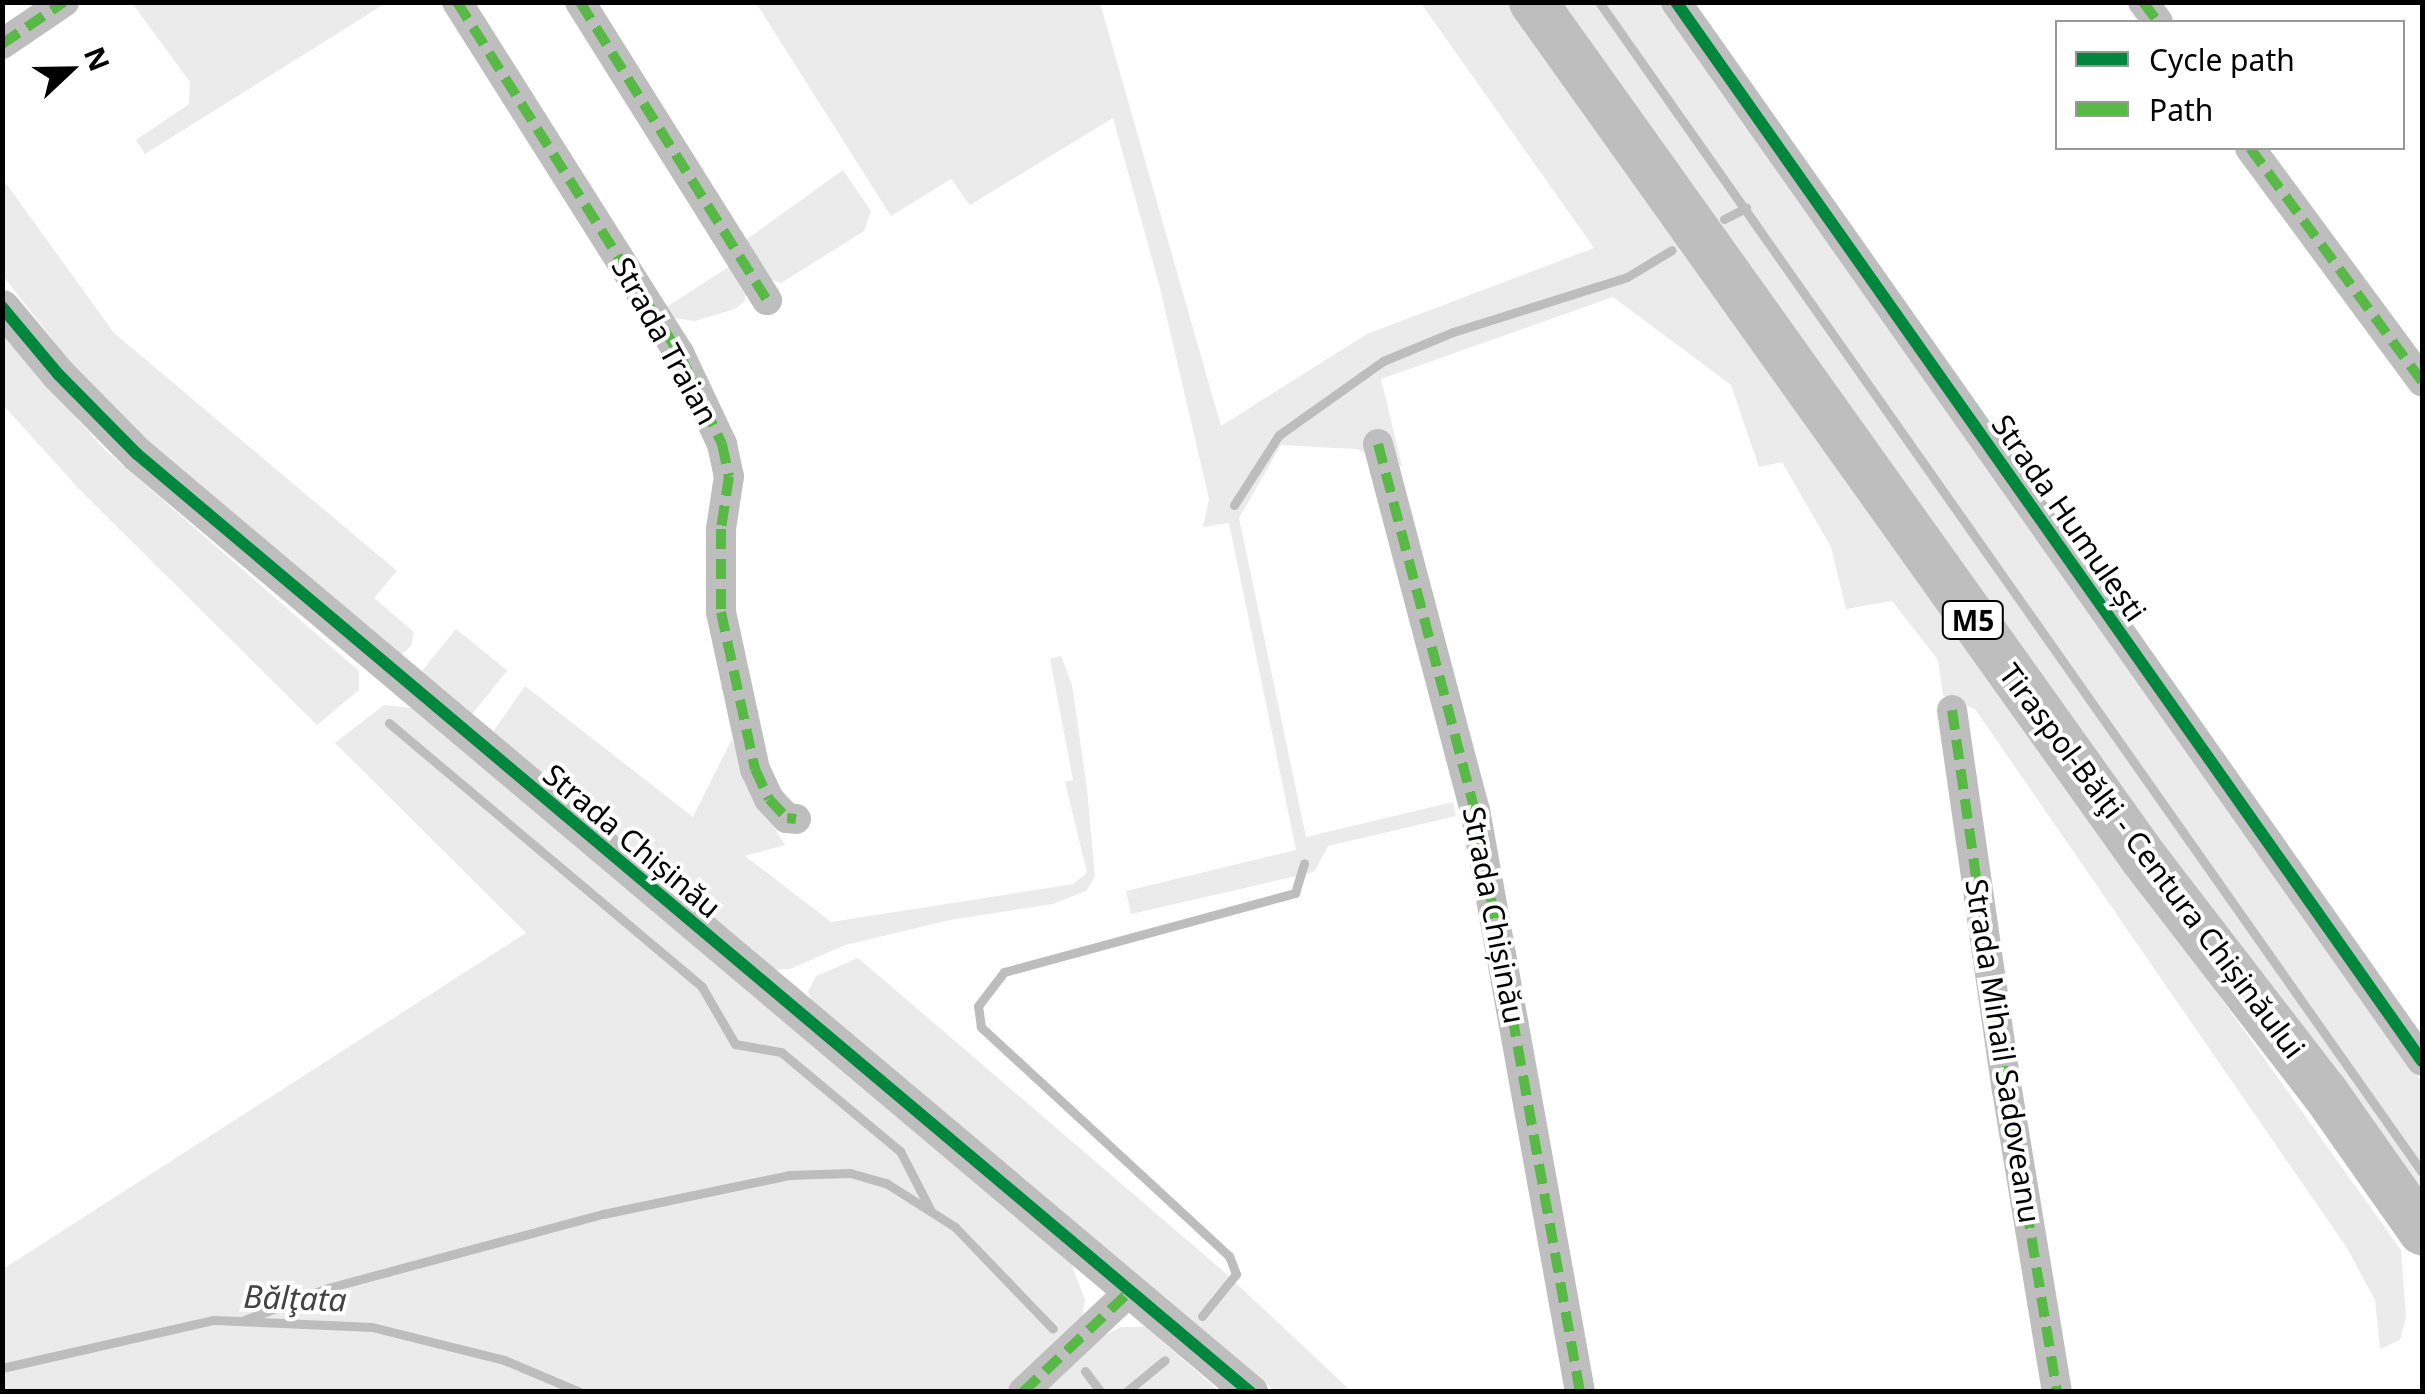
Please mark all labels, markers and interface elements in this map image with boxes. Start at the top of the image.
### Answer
north arrow [20,20,120,120]
legend [2055,20,2405,150]
text: Cycle path [2149,39,2295,80]
text: N [76,41,120,76]
text: Path [2149,89,2213,130]
street label: Strada Traian [604,251,726,431]
street label: Strada Humulești [1984,408,2154,628]
road number: M5 [1940,597,2006,643]
street label: Tiraspol-Bălţi - Centura Chișinăului [1992,657,2312,1065]
street label: Strada Chișinău [536,756,728,926]
street label: Strada Chișinău [1455,803,1533,1027]
street label: Strada Mihail Sadoveanu [1958,876,2048,1226]
water label: Bălţata [243,1277,347,1319]

